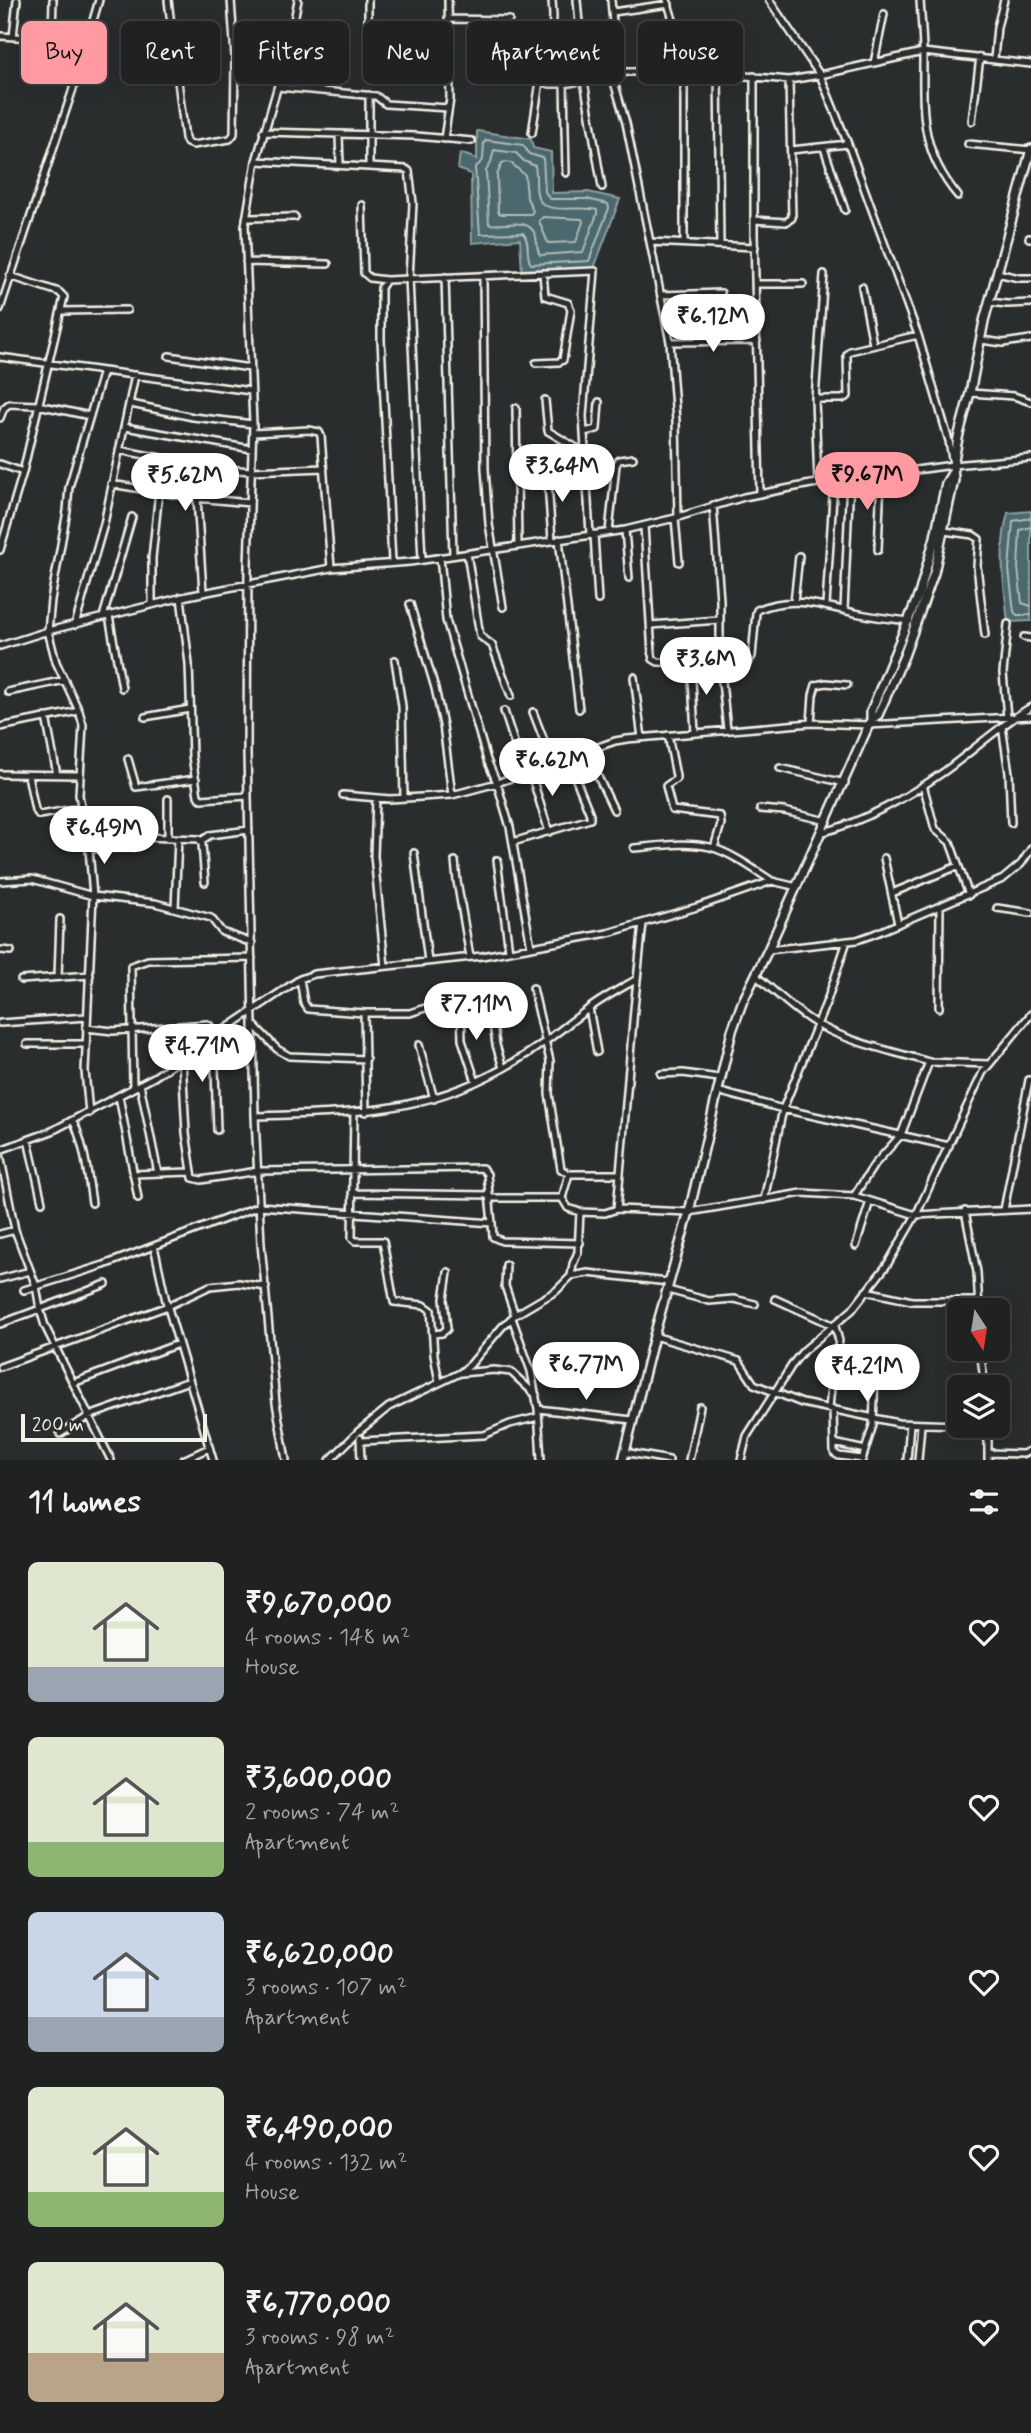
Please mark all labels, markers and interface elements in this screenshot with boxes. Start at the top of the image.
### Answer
chip: Buy [21,21,107,84]
chip: Rent [121,21,220,84]
chip: Filters [234,21,349,84]
chip: New [363,21,453,84]
chip: Apartment [467,21,624,84]
chip: House [638,21,743,84]
pin: ₹6.12M [656,294,770,354]
text: ₹6.12M [677,302,749,332]
pin: ₹3.64M [505,444,619,504]
text: ₹3.64M [525,452,599,482]
pin: ₹9.67M [810,452,924,512]
pin: ₹5.62M [128,454,242,513]
text: ₹9.67M [831,460,903,490]
text: ₹5.62M [147,461,223,491]
pin: ₹3.6M [657,638,755,697]
text: ₹3.6M [676,645,736,675]
pin: ₹6.62M [495,738,609,798]
text: ₹6.62M [515,746,589,776]
pin: ₹6.49M [47,806,161,866]
text: ₹6.49M [66,814,142,844]
pin: ₹7.11M [419,982,533,1042]
text: ₹7.11M [440,990,512,1020]
pin: ₹4.71M [145,1024,259,1084]
text: ₹4.71M [164,1032,240,1062]
north arrow [947,1298,1010,1362]
map controls [947,1298,1010,1438]
pin: ₹6.77M [529,1342,643,1402]
pin: ₹4.21M [810,1344,924,1404]
text: ₹6.77M [548,1350,624,1380]
text: ₹4.21M [831,1352,903,1382]
button: layers [947,1375,1010,1438]
scale bar [21,1411,206,1443]
text: 200 m [32,1413,84,1438]
text: 11 homes [28,1483,141,1522]
icon: filters [965,1483,1003,1521]
text: ₹9,670,000 [245,1584,392,1623]
icon: home [84,1590,168,1674]
icon: heart [965,1613,1003,1651]
text: 4 rooms · 148 m² [245,1623,410,1653]
text: House [245,1653,299,1683]
text: ₹3,600,000 [245,1759,392,1798]
icon: home [84,1765,168,1849]
icon: heart [965,1788,1003,1826]
text: 2 rooms · 74 m² [245,1798,400,1828]
text: Apartment [245,1828,350,1858]
text: ₹6,620,000 [245,1934,394,1973]
icon: home [84,1940,168,2024]
icon: heart [965,1963,1003,2001]
text: 3 rooms · 107 m² [245,1973,407,2003]
text: Apartment [245,2003,350,2033]
text: ₹6,490,000 [245,2109,393,2148]
icon: home [84,2115,168,2199]
icon: heart [965,2138,1003,2176]
text: 4 rooms · 132 m² [245,2148,407,2178]
text: House [245,2178,299,2208]
text: ₹6,770,000 [245,2284,391,2323]
icon: home [84,2290,168,2374]
icon: heart [965,2313,1003,2351]
text: 3 rooms · 98 m² [245,2323,395,2353]
text: Apartment [245,2353,350,2383]

